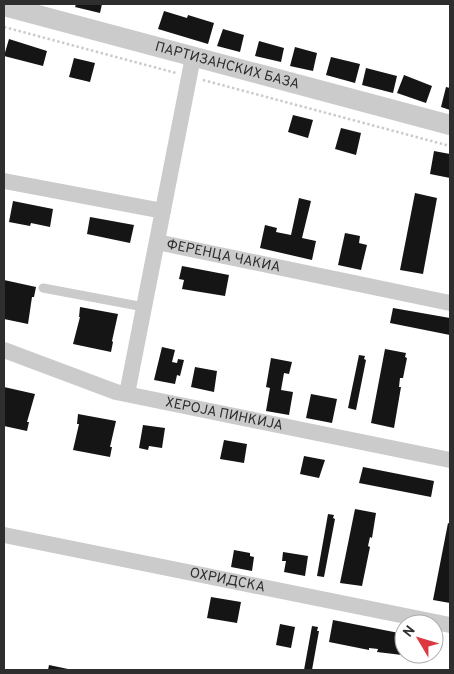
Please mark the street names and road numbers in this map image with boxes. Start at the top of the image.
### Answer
street label: ПАРТИЗАНСКИХ БАЗА [153,38,301,93]
street label: ФЕРЕНЦА ЧАКИА [165,236,282,276]
street label: ХЕРОЈА ПИНКИЈА [164,394,285,434]
street label: ОХРИДСКА [188,564,267,596]

